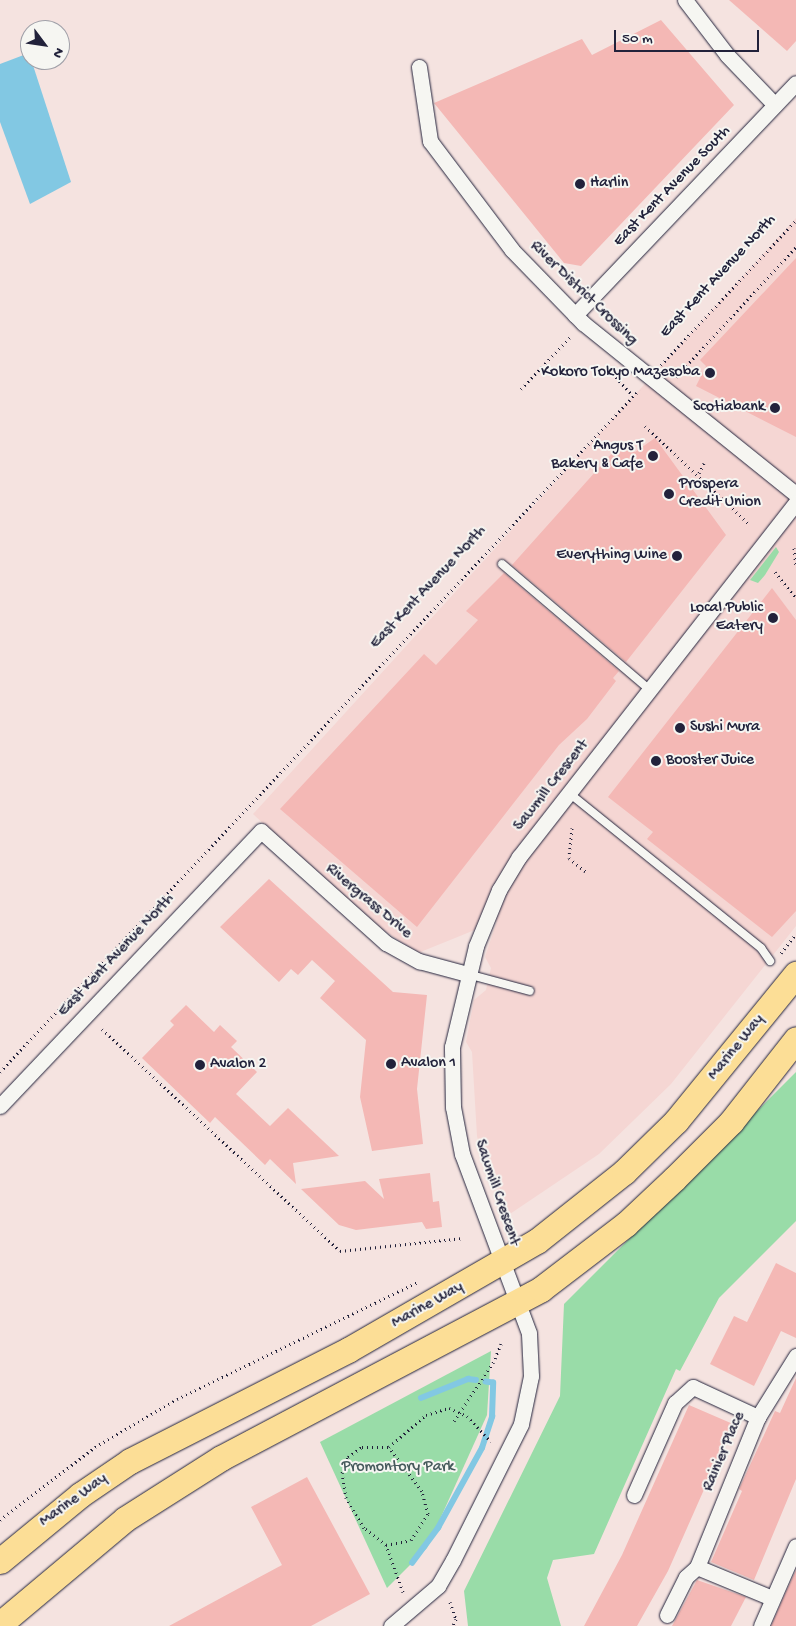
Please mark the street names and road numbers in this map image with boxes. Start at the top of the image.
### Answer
street label: East Kent Avenue South [610,123,736,251]
street label: East Kent Avenue North [657,211,781,343]
street label: River District Crossing [525,238,641,350]
street label: East Kent Avenue North [367,522,491,654]
street label: Sawmill Crescent [510,736,594,836]
street label: Rivergrass Drive [321,860,415,944]
street label: East Kent Avenue North [55,890,179,1022]
street label: Marine Way [705,1011,769,1085]
street label: Sawmill Crescent [469,1138,523,1248]
street label: Marine Way [389,1278,467,1334]
street label: Rainier Place [700,1409,750,1495]
street label: Marine Way [36,1470,112,1532]

